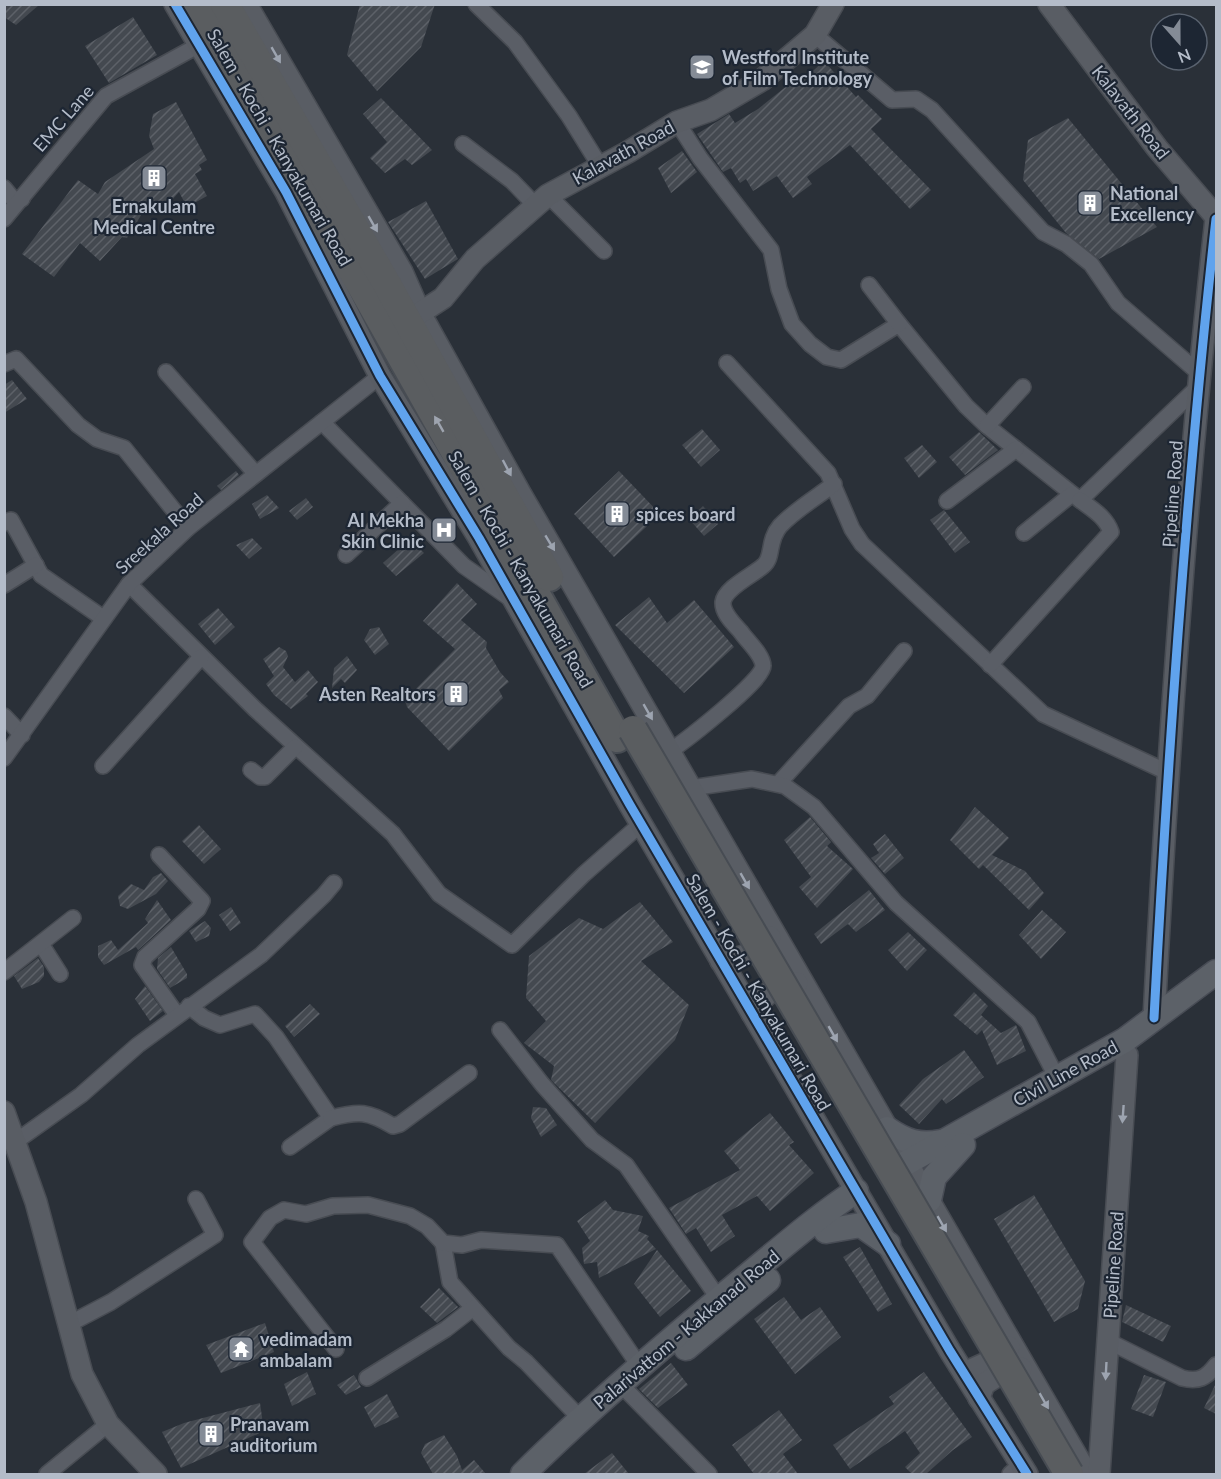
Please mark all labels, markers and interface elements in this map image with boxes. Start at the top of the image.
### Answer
north arrow [1149,12,1209,72]
street label: Salem - Kochi - Kanyakumari Road [203,24,357,270]
text: N [1175,45,1194,68]
place label: Westford Institute of Film Technology [722,46,873,89]
one-way arrow [270,47,281,63]
school or university icon: Westford Institute of Film Technology [687,52,717,82]
street label: Kalavath Road [1088,61,1174,163]
street label: EMC Lane [28,80,98,156]
street label: Kalavath Road [568,115,678,189]
building icon: Ernakulam Medical Centre [139,163,169,193]
place label: National Excellency [1110,182,1195,225]
building icon: National Excellency [1075,188,1105,218]
place label: Ernakulam Medical Centre [93,195,215,238]
one-way arrow [368,216,379,232]
one-way arrow [434,415,444,432]
street label: Pipeline Road [1157,440,1187,548]
street label: Salem - Kochi - Kanyakumari Road [444,446,598,692]
one-way arrow [502,460,512,477]
street label: Sreekala Road [111,488,207,578]
building icon: spices board [602,499,632,529]
place label: spices board [636,503,736,525]
place label: Al Mekha Skin Clinic [341,509,424,552]
hospital icon: Al Mekha Skin Clinic [429,515,459,545]
one-way arrow [545,535,556,551]
building icon: Asten Realtors [441,679,471,709]
place label: Asten Realtors [318,683,436,705]
one-way arrow [643,704,653,721]
street label: Salem - Kochi - Kanyakumari Road [682,869,836,1115]
one-way arrow [739,873,750,889]
one-way arrow [828,1026,838,1043]
street label: Civil Line Road [1009,1035,1121,1111]
one-way arrow [1118,1104,1127,1123]
street label: Pipeline Road [1098,1211,1128,1319]
one-way arrow [937,1216,947,1233]
street label: Palarivattom - Kakkanad Road [588,1245,784,1413]
place label: vedimadam ambalam [260,1328,352,1371]
temple icon: vedimadam ambalam [226,1334,256,1364]
one-way arrow [1101,1362,1110,1381]
one-way arrow [1039,1393,1049,1410]
place label: Pranavam auditorium [230,1413,318,1456]
building icon: Pranavam auditorium [196,1419,226,1449]

